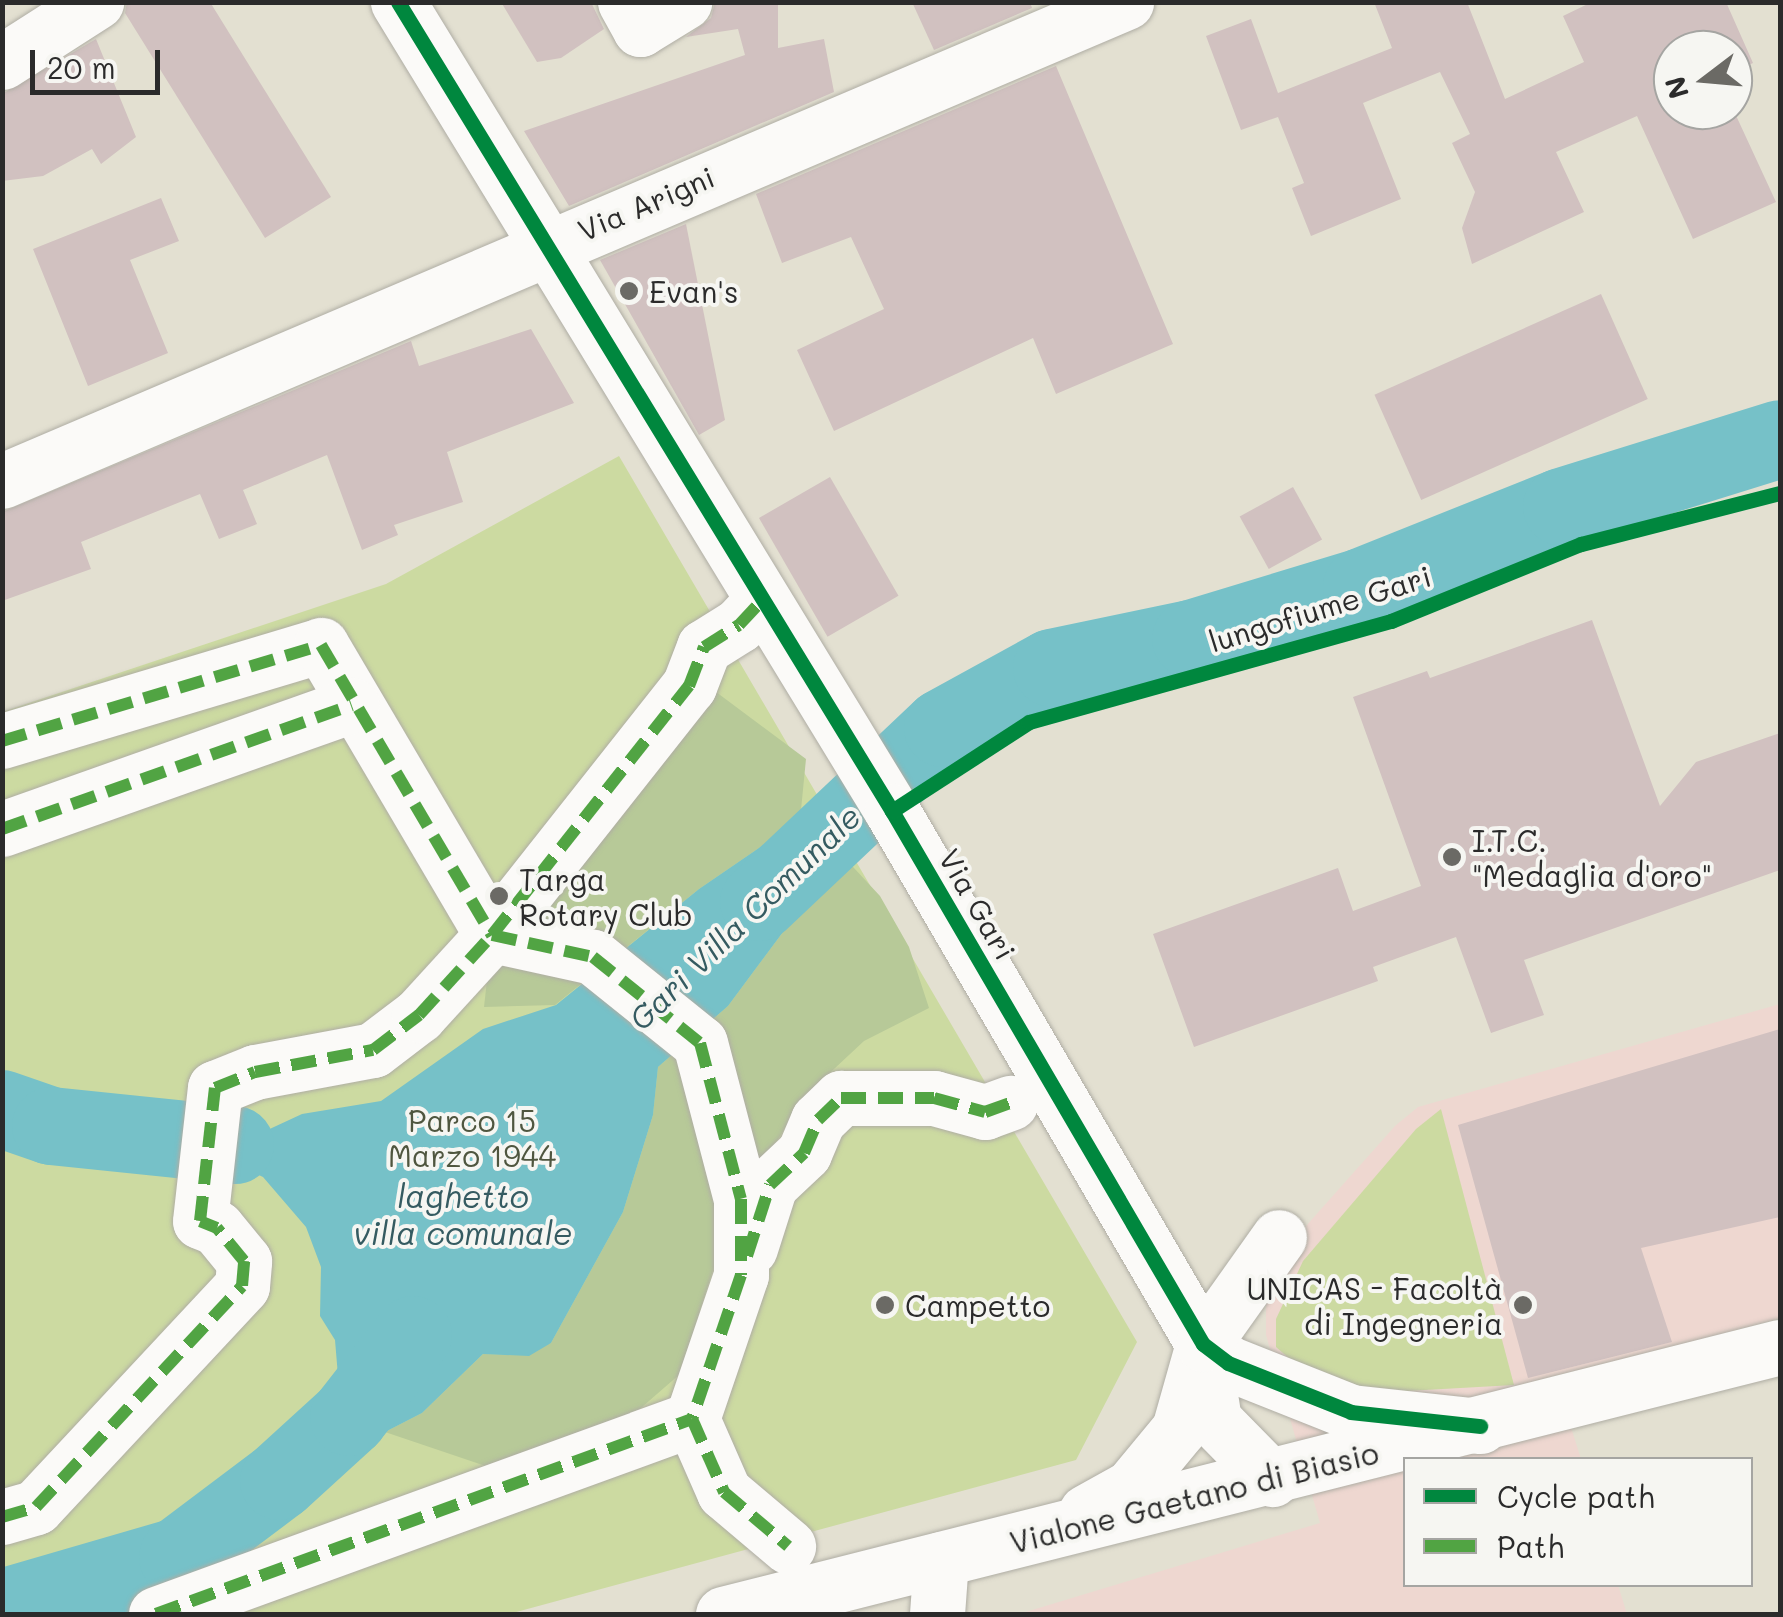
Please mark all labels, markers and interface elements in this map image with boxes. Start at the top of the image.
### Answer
scale bar [35,30,165,92]
north arrow [1653,30,1753,130]
text: 20 m [47,47,116,87]
text: N [1656,73,1696,103]
street label: Via Arigni [572,158,720,248]
place label: Evan's [649,273,739,309]
marker: Evan's [618,280,640,302]
street label: lungofiume Gari [1205,557,1435,659]
water label: Gari Villa Comunale [620,796,868,1038]
place label: I.T.C. "Medaglia d'oro" [1472,822,1712,892]
street label: Via Gari [932,842,1024,966]
marker: I.T.C. "Medaglia d'oro" [1441,846,1463,868]
place label: Targa Rotary Club [519,861,693,932]
marker: Targa Rotary Club [488,885,510,907]
park label: Parco 15 Marzo 1944 [388,1102,556,1172]
water label: laghetto villa comunale [353,1177,573,1252]
place label: UNICAS - Facoltà di Ingegneria [1246,1270,1503,1340]
place label: Campetto [905,1287,1050,1323]
marker: Campetto [874,1294,896,1316]
marker: UNICAS - Facoltà di Ingegneria [1512,1294,1534,1316]
street label: Vialone Gaetano di Biasio [1006,1434,1382,1560]
legend [1403,1457,1753,1587]
text: Cycle path [1497,1476,1655,1516]
text: Path [1497,1526,1564,1566]

